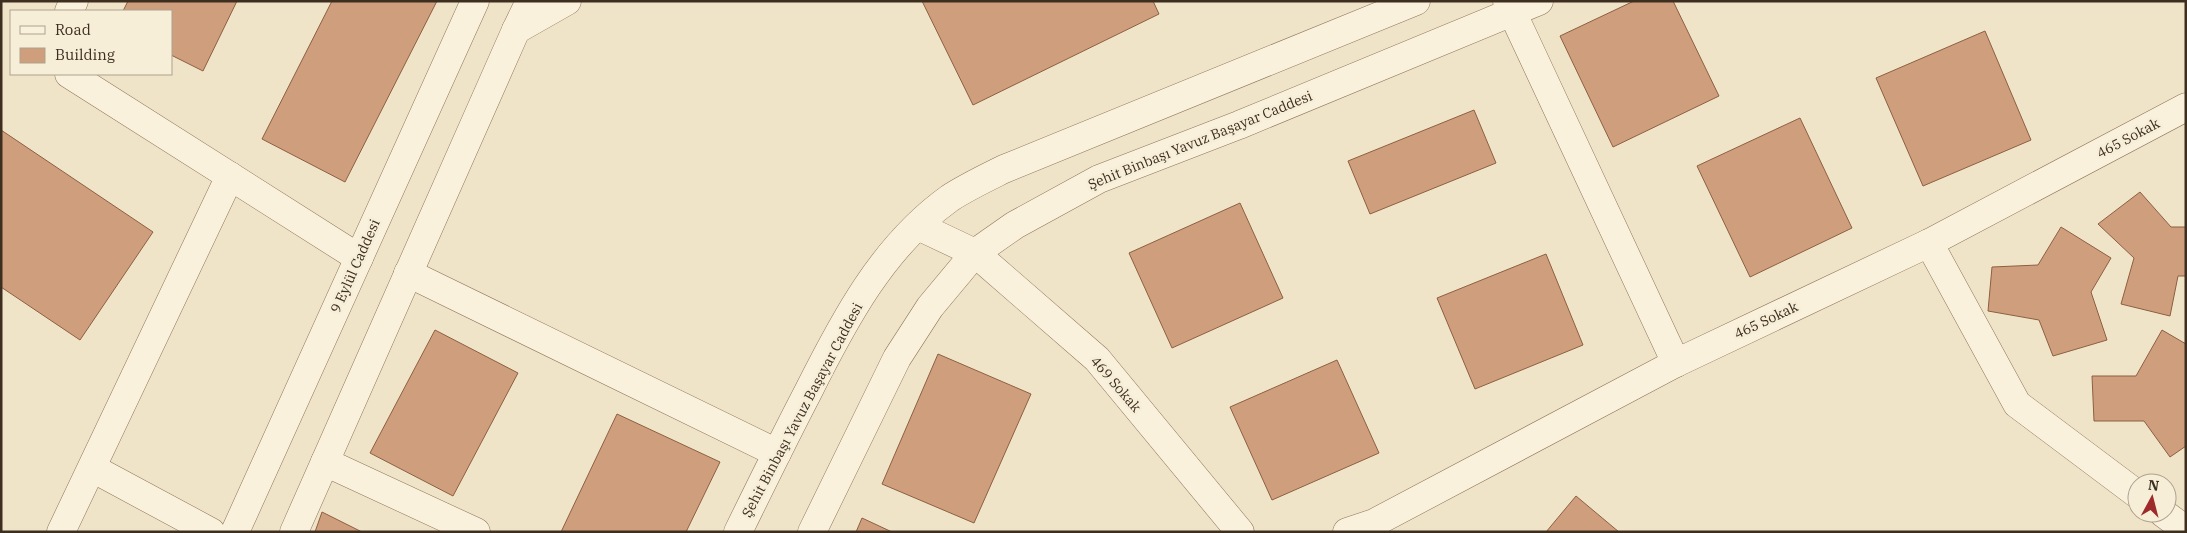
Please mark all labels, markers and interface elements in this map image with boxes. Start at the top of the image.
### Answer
legend [10,10,172,75]
text: Road [55,20,91,39]
text: Building [55,45,115,64]
street label: Şehit Binbaşı Yavuz Başayar Caddesi [1085,87,1315,193]
street label: 465 Sokak [2093,114,2163,162]
street label: 9 Eylül Caddesi [326,216,384,316]
street label: 465 Sokak [1731,297,1802,343]
street label: Şehit Binbaşı Yavuz Başayar Caddesi [738,300,866,520]
street label: 469 Sokak [1087,352,1146,416]
north arrow [2127,473,2177,523]
text: N [2147,475,2160,495]

